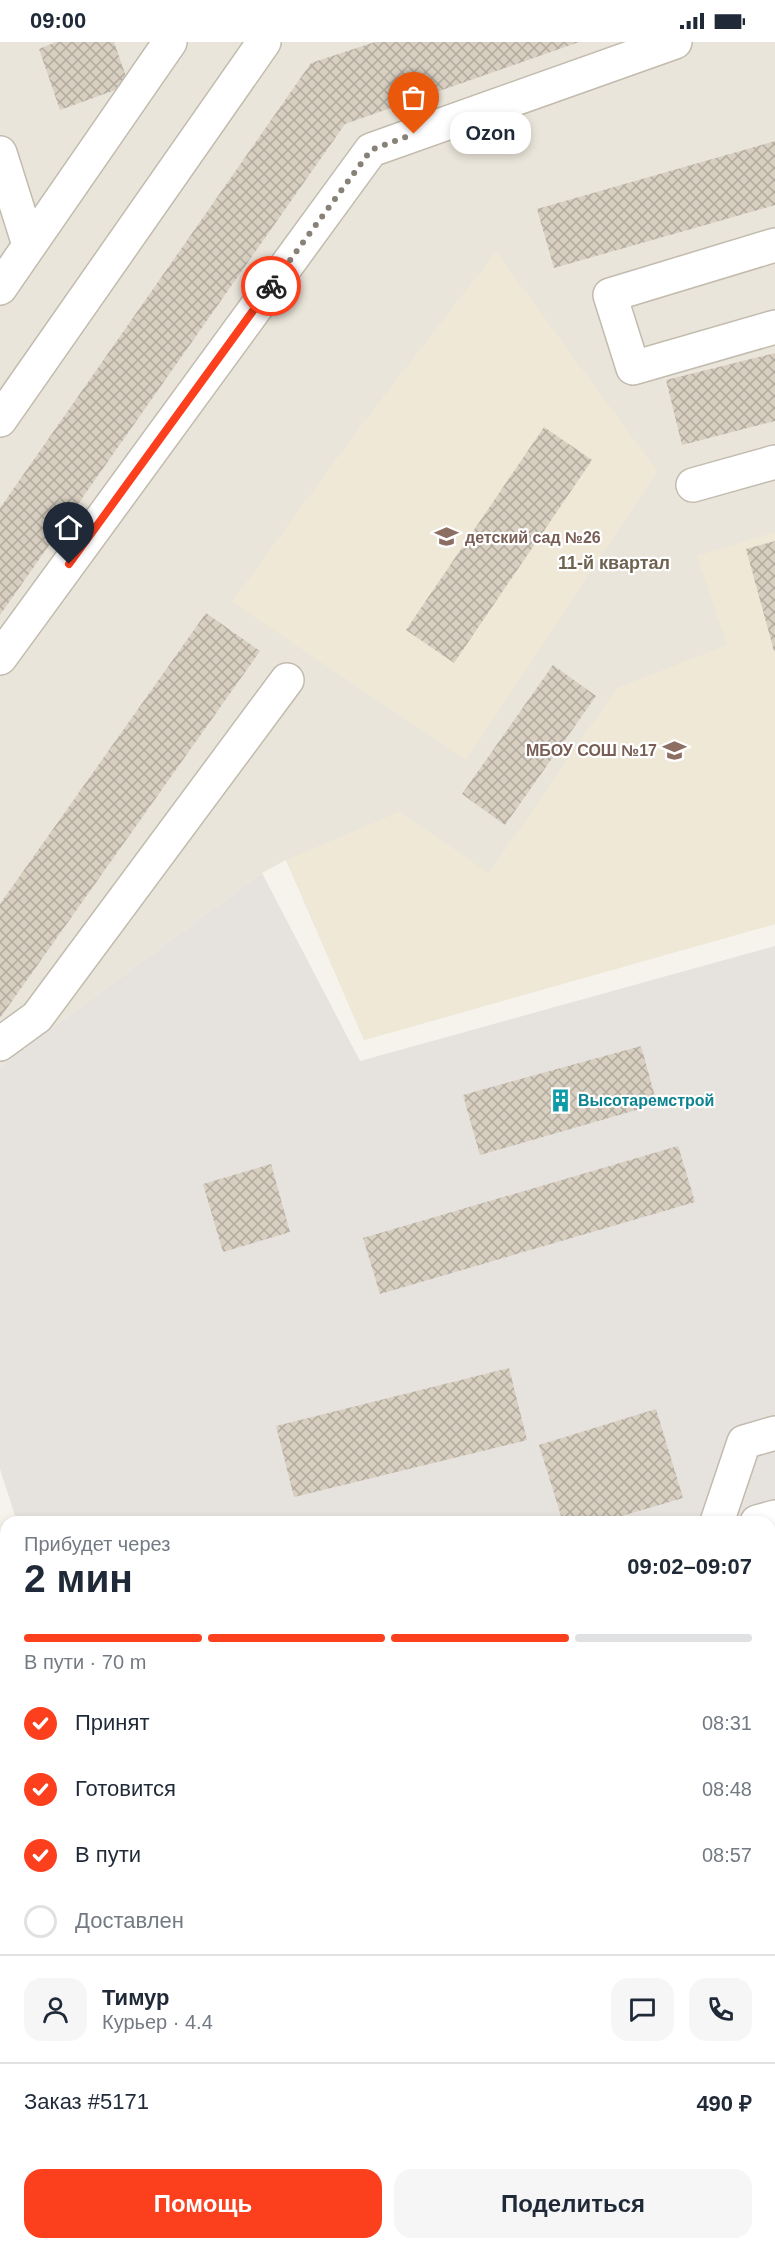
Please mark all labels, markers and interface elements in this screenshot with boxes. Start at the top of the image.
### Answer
text: 09:00 [30,8,86,33]
pin [388,72,439,134]
icon: bag [397,81,430,114]
callout: Ozon [450,113,531,155]
text: Ozon [466,122,516,144]
courier [241,256,301,316]
icon: bike [255,270,288,303]
pin [43,502,94,564]
icon: home [52,511,85,544]
school or university icon: детский сад №26 [434,524,460,550]
place label: детский сад №26 [465,529,601,546]
district label: 11-й квартал [558,553,670,573]
school or university icon: МБОУ СОШ №17 [662,737,688,763]
place label: МБОУ СОШ №17 [526,742,657,759]
building icon: Высотаремстрой [547,1087,573,1113]
place label: Высотаремстрой [578,1092,714,1109]
text: Прибудет через [24,1533,170,1555]
text: 09:02–09:07 [627,1554,752,1579]
text: 2 мин [24,1557,133,1600]
text: В пути · 70 m [24,1651,146,1673]
icon: check [24,1707,57,1740]
text: Принят [75,1710,149,1735]
text: 08:31 [702,1712,752,1734]
icon: check [24,1773,57,1806]
text: Готовится [75,1776,176,1801]
text: 08:48 [702,1778,752,1800]
icon: check [24,1839,57,1872]
text: В пути [75,1842,141,1867]
text: 08:57 [702,1844,752,1866]
text: Доставлен [75,1908,184,1933]
button: person [24,1978,87,2041]
button: chat [611,1978,674,2041]
button: phone [689,1978,752,2041]
text: Тимур [102,1985,170,2010]
text: Курьер · 4.4 [102,2011,213,2033]
text: Заказ #5171 [24,2089,149,2114]
text: 490 ₽ [696,2091,752,2116]
button: Помощь [24,2169,382,2238]
button: Поделиться [394,2169,752,2238]

